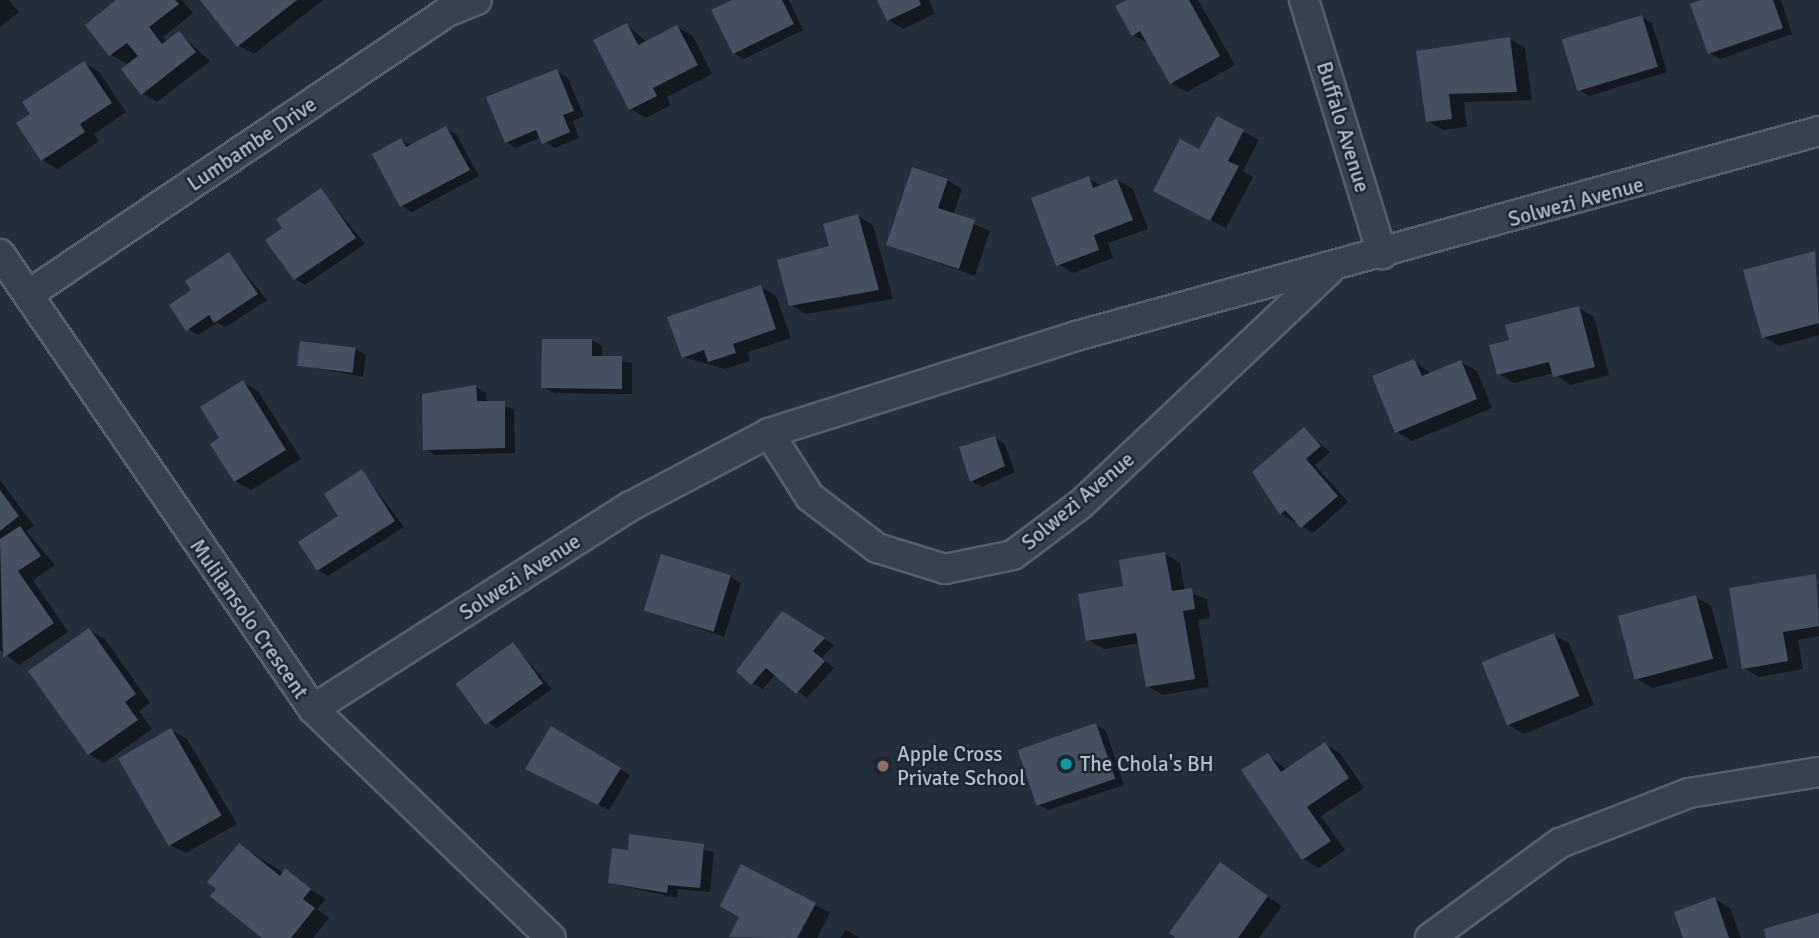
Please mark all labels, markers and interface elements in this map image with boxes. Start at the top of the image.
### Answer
street label: Buffalo Avenue [1311,59,1375,195]
street label: Lumbambe Drive [183,92,321,196]
street label: Solwezi Avenue [1505,172,1647,232]
street label: Solwezi Avenue [1017,447,1139,555]
street label: Solwezi Avenue [455,528,585,626]
street label: Mulilansolo Crescent [184,534,314,704]
place label: Apple Cross Private School [897,741,1025,791]
place label: The Chola's BH [1080,751,1214,777]
marker: The Chola's BH [1058,756,1074,772]
marker: Apple Cross Private School [875,758,891,774]

